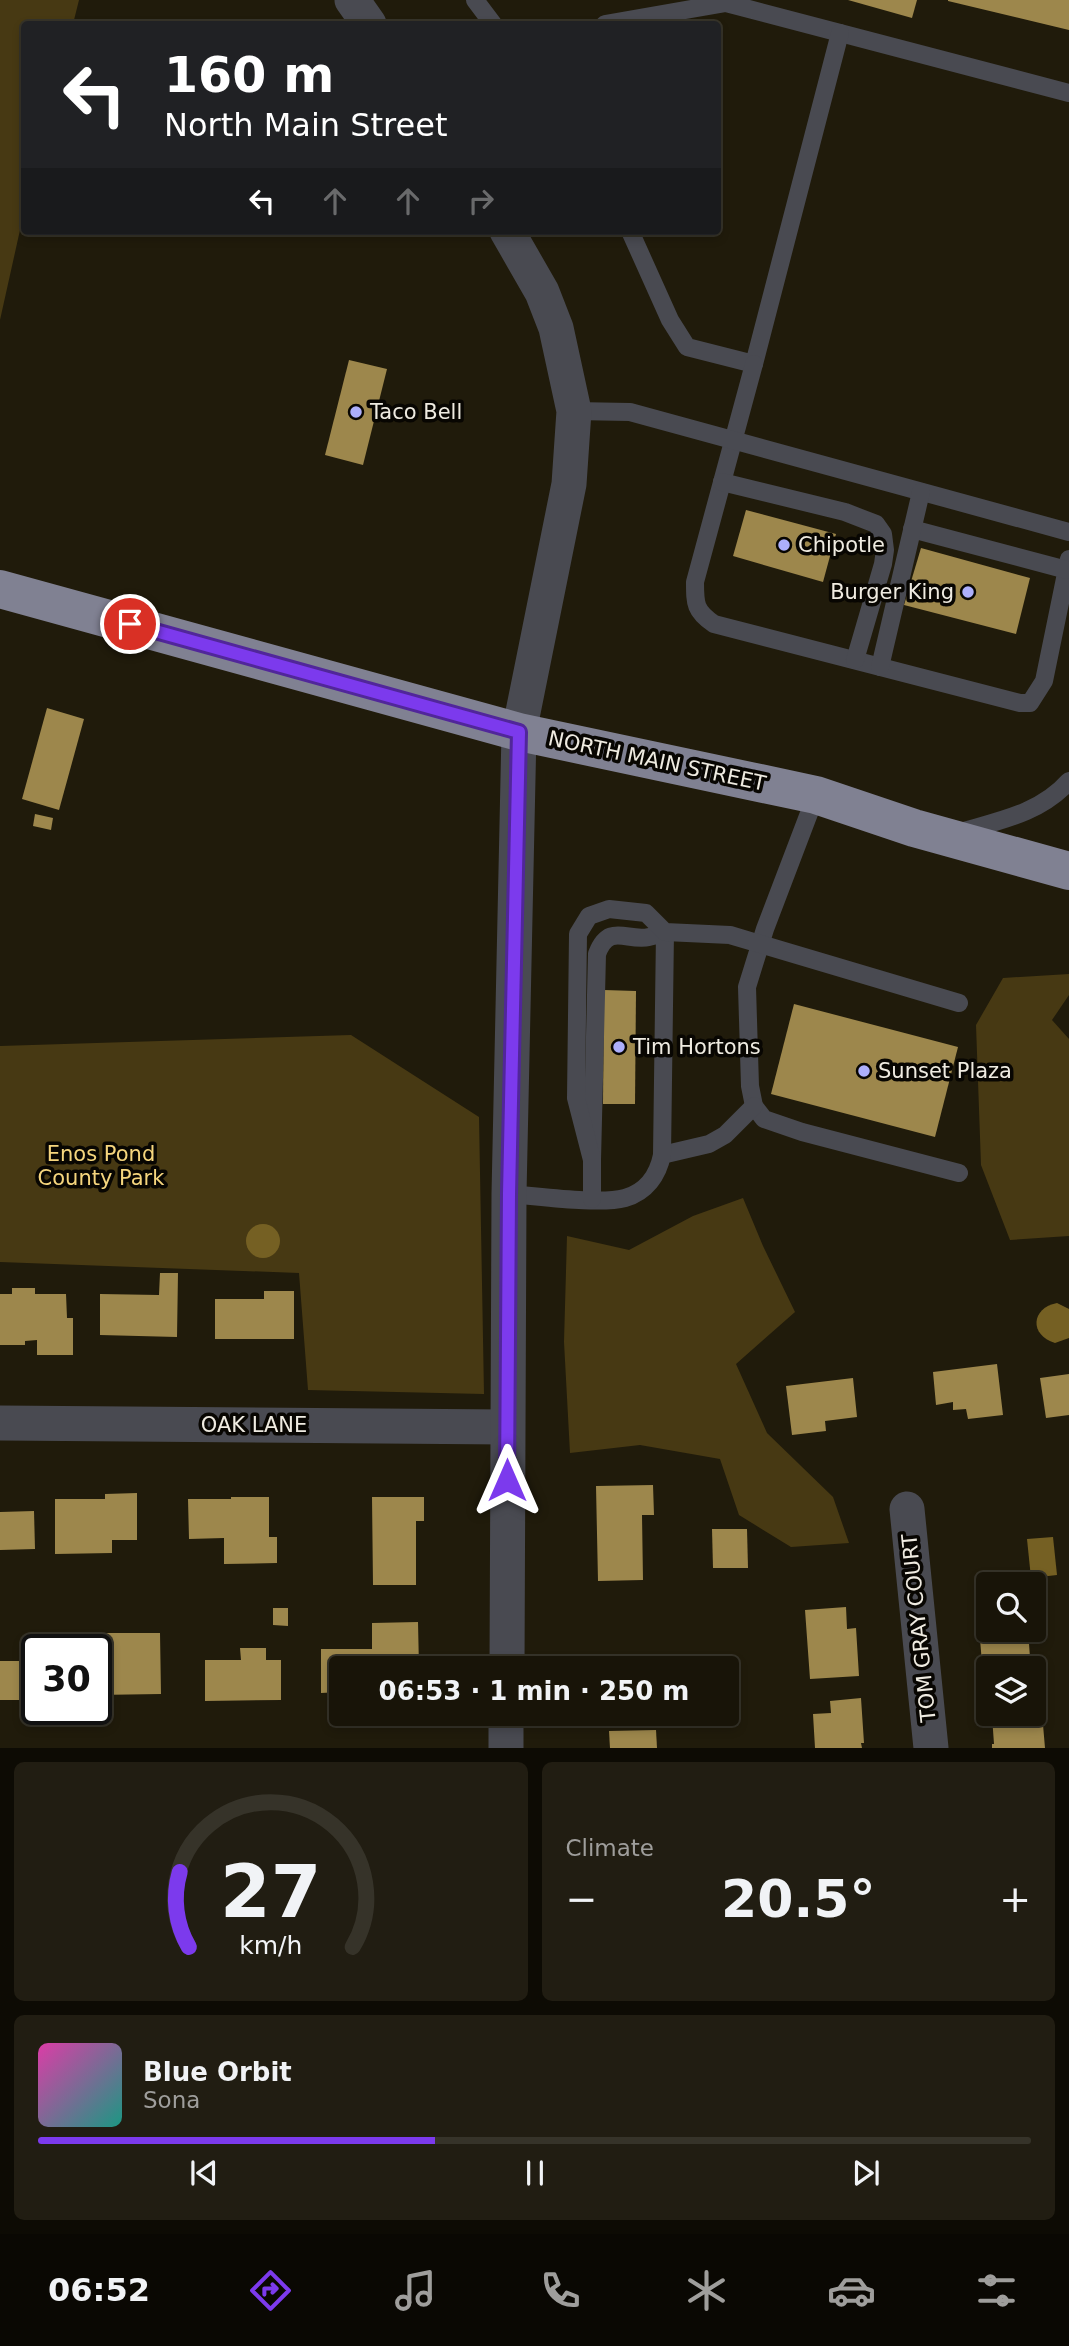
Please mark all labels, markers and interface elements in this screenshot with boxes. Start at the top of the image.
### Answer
text: 160 m [164,47,334,104]
icon: left [49,49,140,140]
text: North Main Street [164,106,447,144]
icon: left [243,182,281,220]
icon: ahead [316,182,354,220]
icon: ahead [389,182,427,220]
icon: right [462,182,500,220]
place label: Taco Bell [369,400,462,424]
marker: Taco Bell [348,404,364,420]
place label: Chipotle [798,533,885,557]
marker: Chipotle [776,537,792,553]
place label: Burger King [830,580,954,604]
marker: Burger King [960,584,976,600]
pin [100,594,160,654]
icon: arrive [111,605,149,643]
street label: NORTH MAIN STREET [546,726,768,796]
place label: Tim Hortons [632,1035,761,1059]
marker: Tim Hortons [611,1039,627,1055]
place label: Sunset Plaza [878,1059,1012,1083]
marker: Sunset Plaza [856,1063,872,1079]
park label: Enos Pond County Park [38,1142,165,1190]
street label: OAK LANE [201,1413,307,1437]
position arrow [470,1443,544,1517]
street label: TOM GRAY COURT [897,1533,941,1724]
map controls [976,1572,1046,1726]
button: search [976,1572,1046,1642]
speed limit sign: 30 [21,1634,112,1725]
button: layers [976,1656,1046,1726]
text: 06:53 · 1 min · 250 m [379,1676,689,1706]
text: Climate [566,1835,654,1861]
text: 27 [220,1850,321,1935]
text: 20.5° [721,1869,875,1929]
text: − [566,1877,597,1921]
text: + [999,1877,1031,1921]
text: km/h [239,1931,302,1960]
text: Blue Orbit [143,2057,292,2087]
text: Sona [143,2087,200,2113]
icon: previous [185,2154,223,2192]
icon: pause [516,2154,554,2192]
icon: next [847,2154,885,2192]
icon: directions [246,2266,295,2315]
icon: music [391,2266,440,2315]
icon: phone [536,2266,585,2315]
icon: climate [682,2266,731,2315]
icon: car [827,2266,876,2315]
icon: filters [972,2266,1021,2315]
text: 06:52 [48,2271,150,2309]

